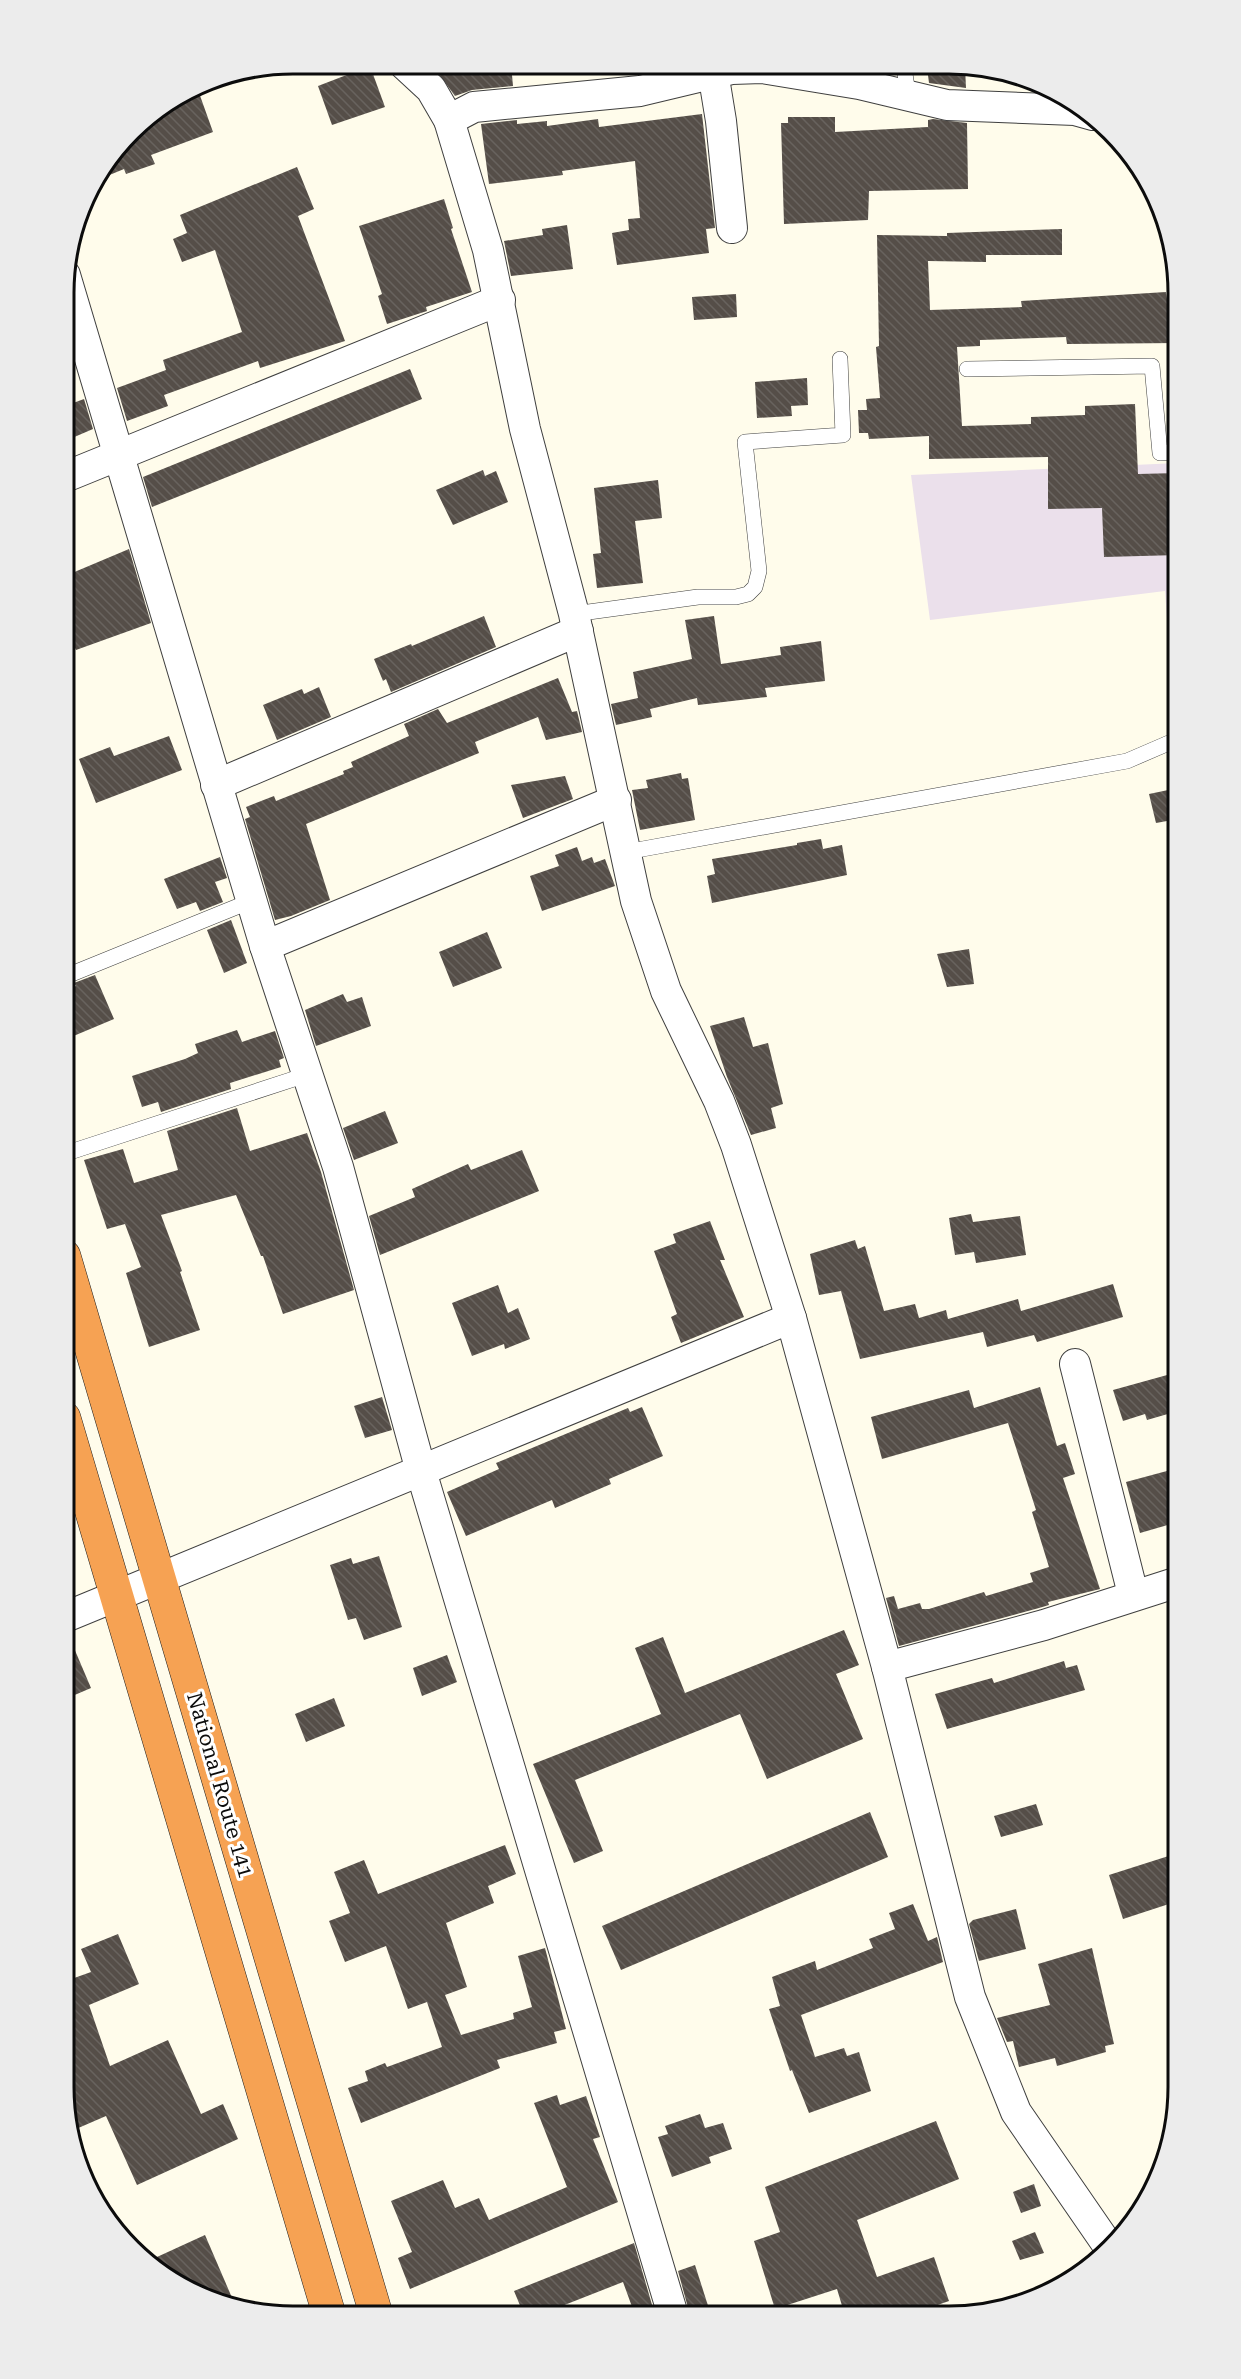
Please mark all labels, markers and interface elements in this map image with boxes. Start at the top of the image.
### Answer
street label: National Route 141 [182,1689,258,1881]

